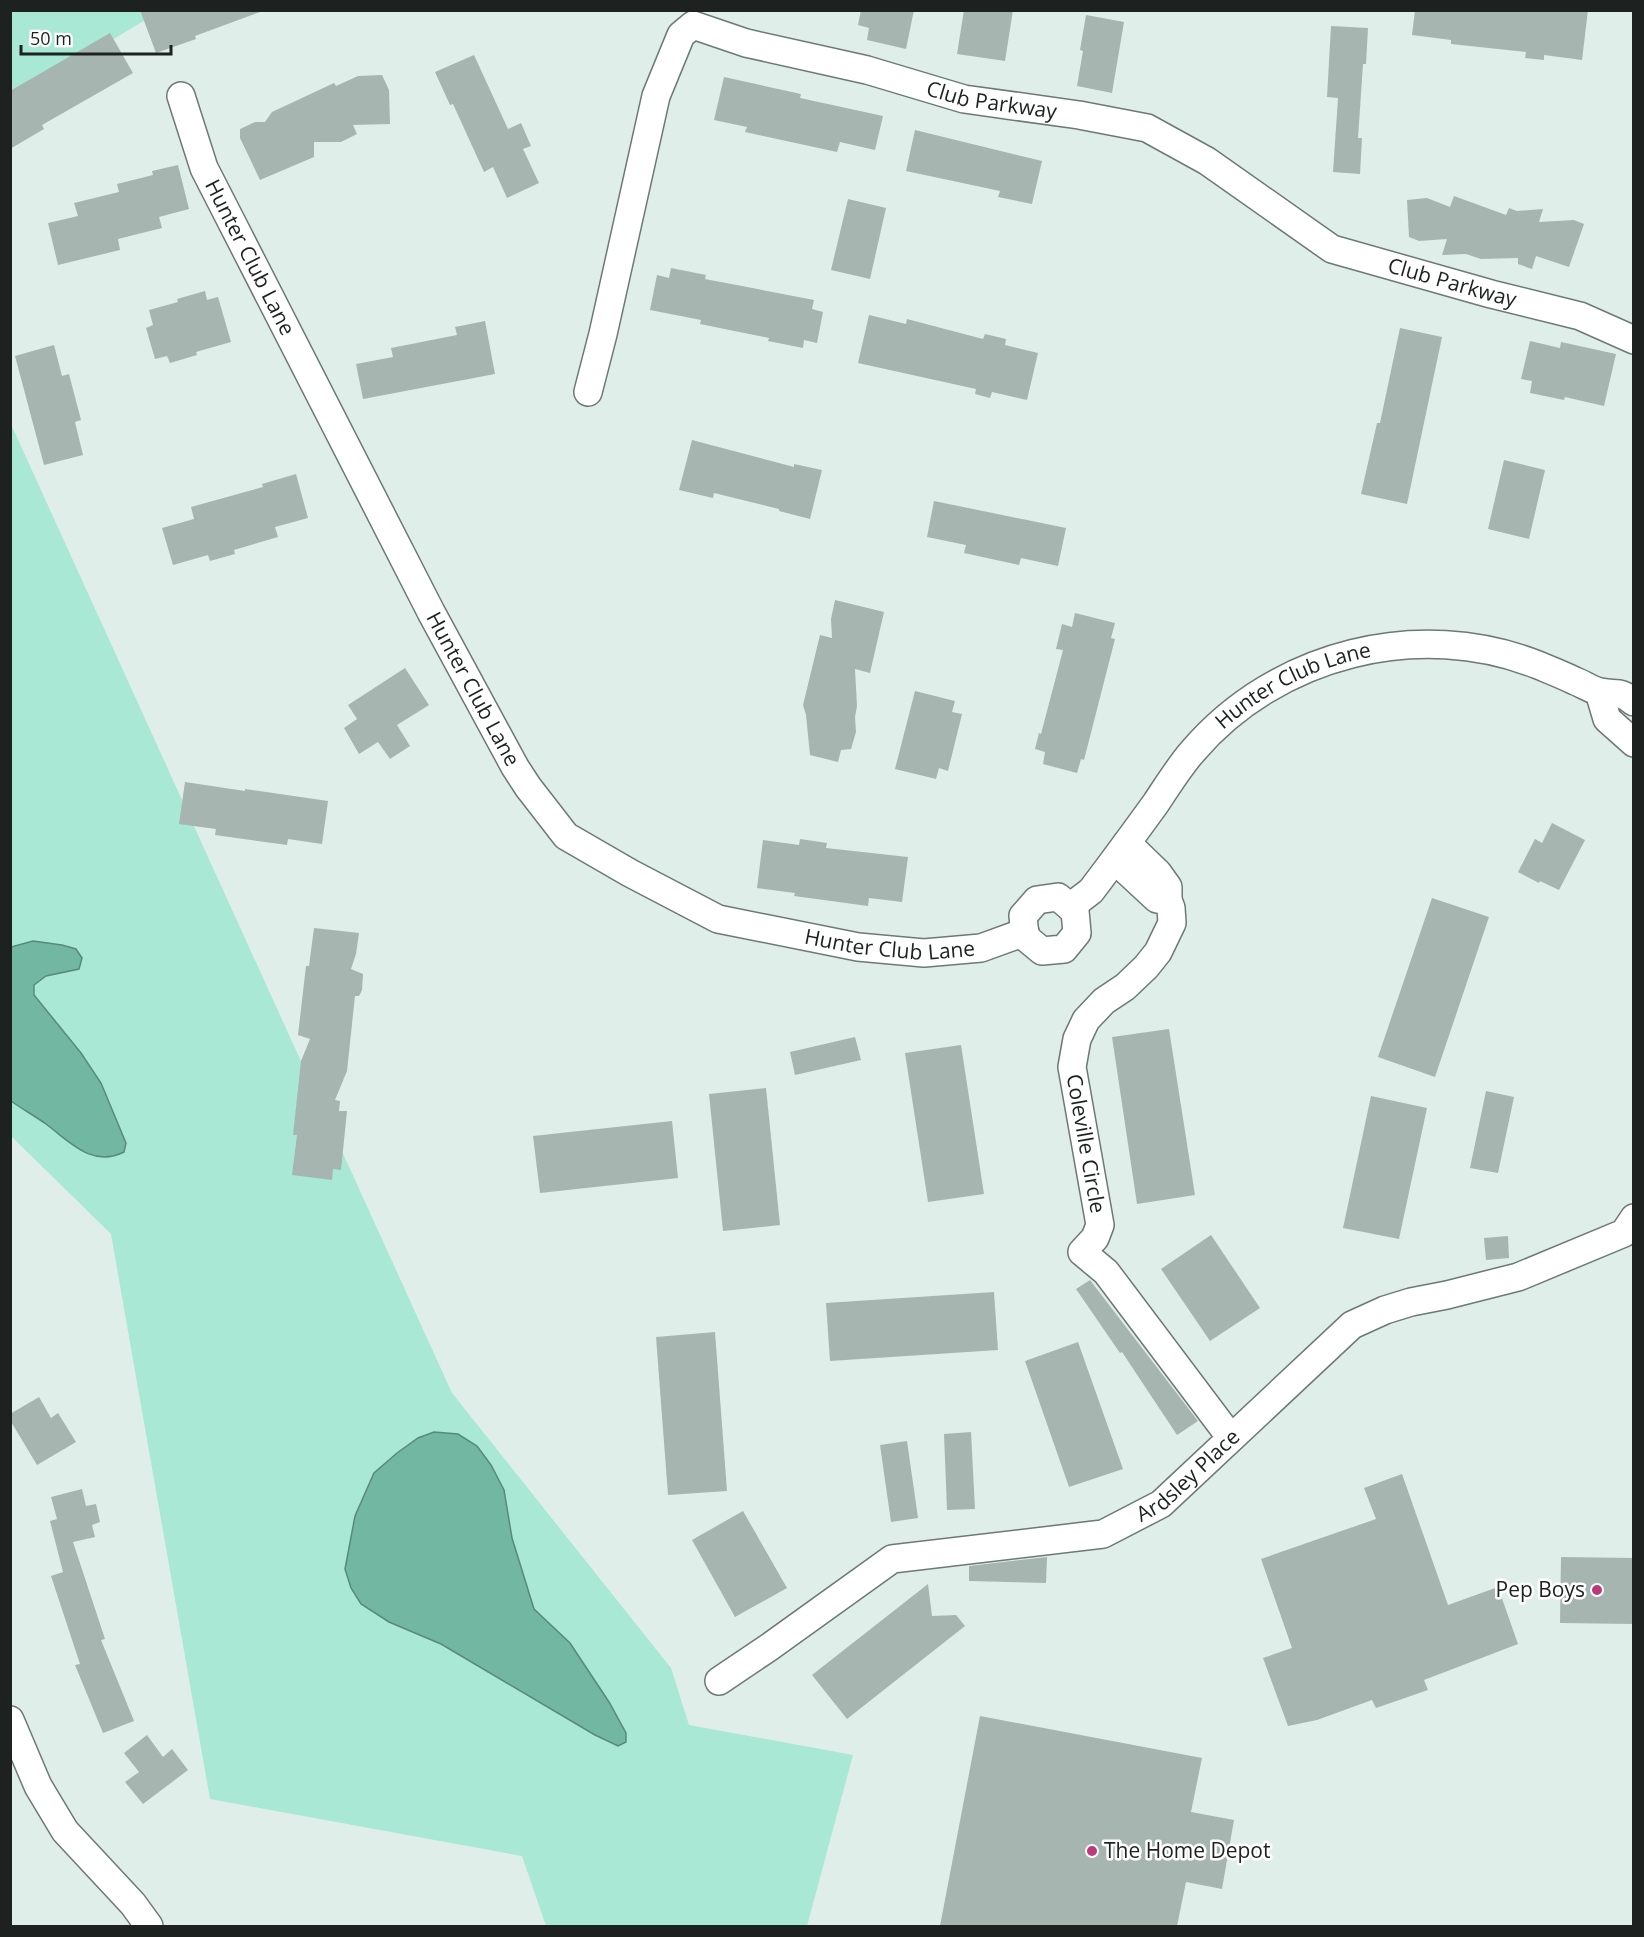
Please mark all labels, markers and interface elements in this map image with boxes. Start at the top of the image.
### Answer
scale bar [21,18,171,56]
text: 50 m [30,26,72,50]
street label: Club Parkway [923,74,1059,125]
street label: Hunter Club Lane [199,174,302,340]
street label: Club Parkway [1385,251,1520,313]
street label: Hunter Club Lane [420,607,527,771]
street label: Hunter Club Lane [1209,635,1373,735]
street label: Hunter Club Lane [802,922,976,966]
street label: Coleville Circle [1060,1072,1113,1215]
street label: Ardsley Place [1131,1422,1245,1528]
place label: Pep Boys [1496,1575,1585,1603]
marker: Pep Boys [1590,1583,1604,1597]
place label: The Home Depot [1104,1836,1271,1864]
marker: The Home Depot [1085,1844,1099,1858]

